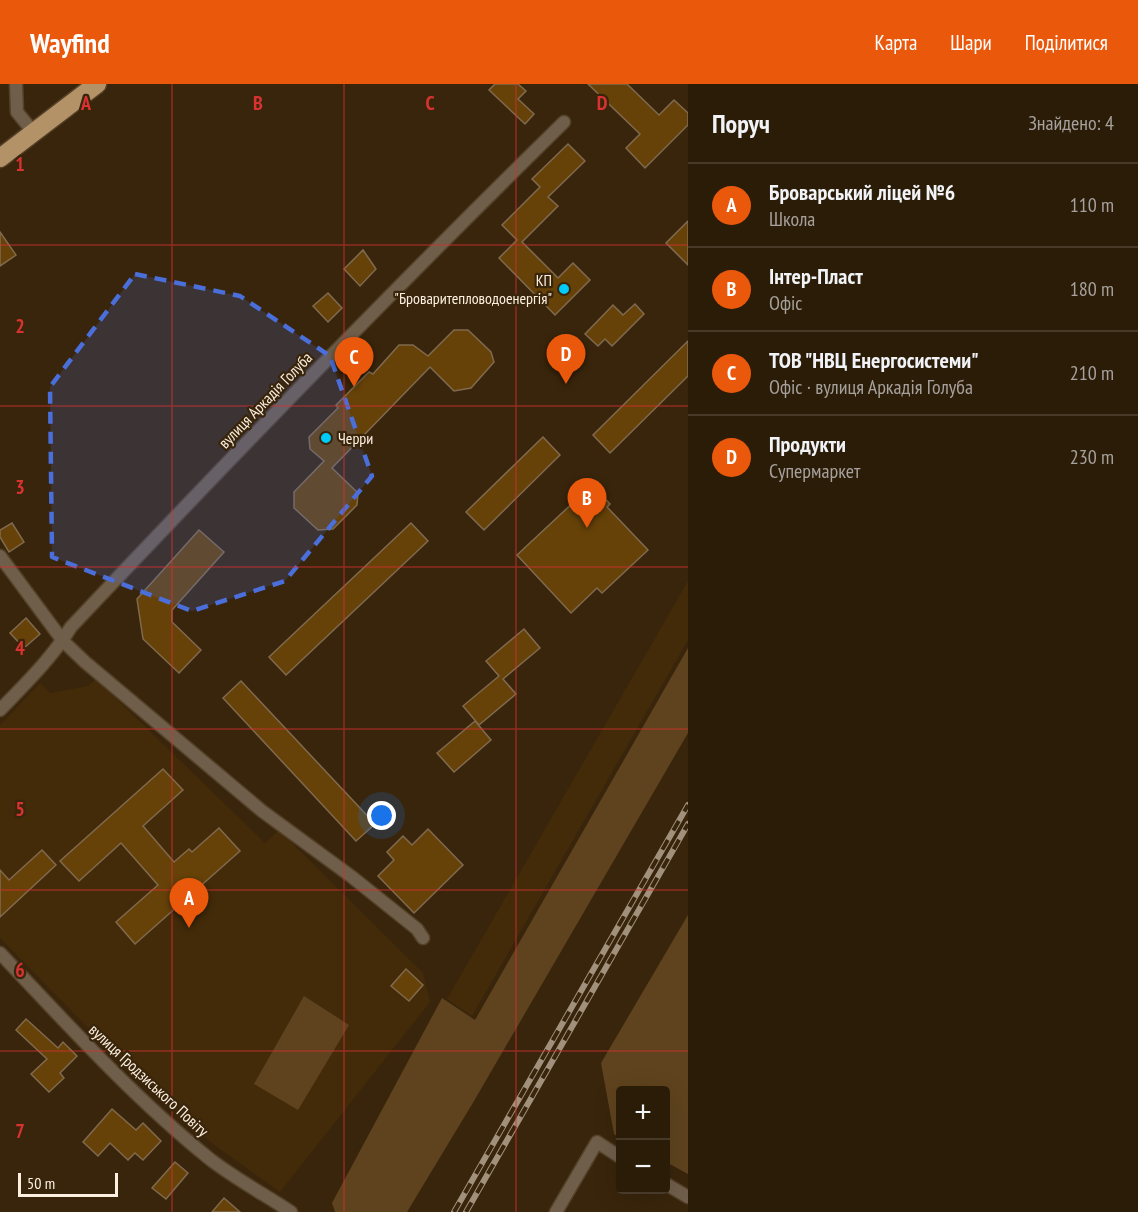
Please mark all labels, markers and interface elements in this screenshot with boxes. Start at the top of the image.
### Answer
text: Wayfind [30,24,110,61]
text: Карта [875,29,917,56]
text: Шари [950,29,992,56]
text: Поділитися [1025,29,1108,56]
text: A [80,90,92,116]
text: B [253,90,263,116]
text: C [425,90,435,116]
text: D [597,90,608,116]
text: Поруч [712,107,770,140]
text: Знайдено: 4 [1028,110,1114,136]
text: 1 [15,151,25,177]
text: Броварський ліцей №6 [769,178,955,206]
text: A [726,192,737,218]
text: 110 m [1070,192,1114,218]
text: Школа [769,206,815,232]
text: Інтер-Пласт [769,262,863,290]
place label: КП "Броваритепловодоенергія" [394,270,552,308]
text: B [727,276,736,302]
text: 180 m [1070,276,1114,302]
marker: КП "Броваритепловодоенергія" [557,282,571,296]
text: Офіс [769,290,802,316]
text: 2 [15,313,25,339]
pin: D [546,334,586,384]
pin: C [334,338,374,387]
text: ТОВ "НВЦ Енергосистеми" [769,346,979,374]
street label: вулиця Аркадія Голуба [214,348,316,452]
text: C [727,360,736,386]
text: 210 m [1070,360,1114,386]
text: Офіс · вулиця Аркадія Голуба [769,374,973,400]
place label: Черри [338,428,373,448]
text: Продукти [769,430,846,458]
marker: Черри [319,431,333,445]
text: D [726,444,737,470]
text: 230 m [1070,444,1114,470]
text: Супермаркет [769,458,860,484]
text: 3 [15,474,25,500]
pin: B [568,478,606,528]
text: 4 [15,635,25,661]
text: 5 [15,796,25,822]
your location [367,801,396,830]
pin: A [170,878,208,928]
text: 6 [15,957,25,983]
street label: вулиця Гродзиського Повіту [85,1019,213,1141]
map controls [616,1086,670,1194]
button: + [616,1086,670,1140]
text: 7 [15,1118,25,1144]
button: − [616,1140,670,1194]
scale bar [18,1170,118,1198]
text: 50 m [27,1173,55,1193]

